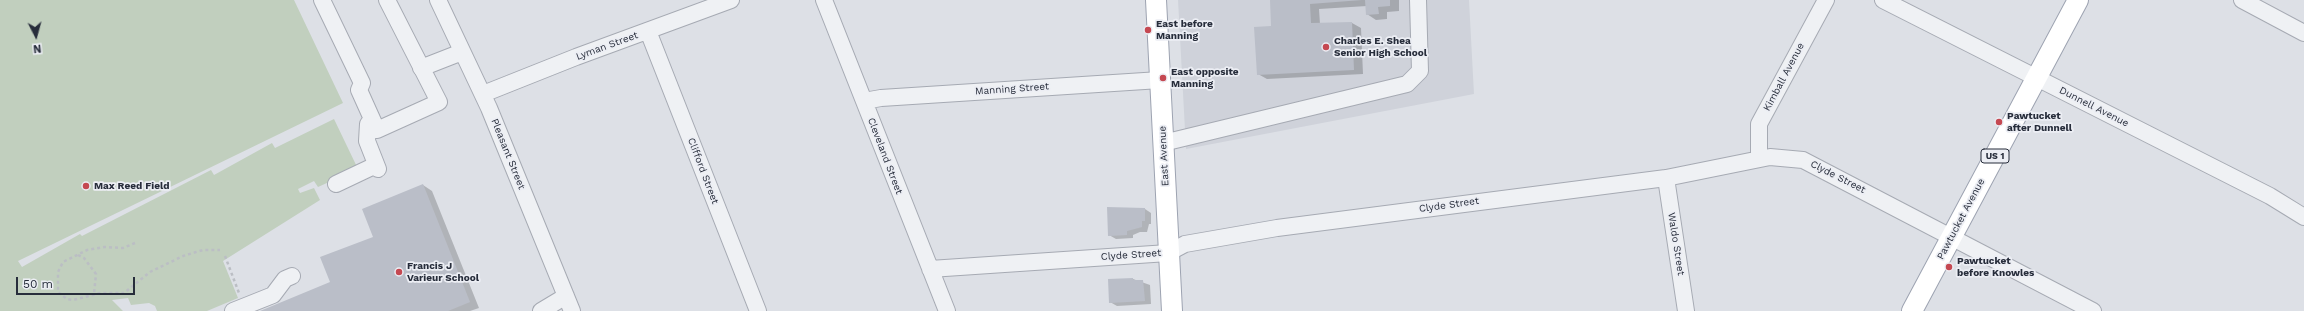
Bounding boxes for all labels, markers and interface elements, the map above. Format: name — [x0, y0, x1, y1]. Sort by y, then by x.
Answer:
north arrow — [16, 16, 56, 56]
place label: East before Manning — [1156, 18, 1213, 42]
marker: East before Manning — [1143, 25, 1153, 35]
street label: Lyman Street — [574, 29, 640, 63]
place label: Charles E. Shea Senior High School — [1334, 35, 1427, 58]
street label: Kimball Avenue — [1761, 41, 1807, 113]
text: N — [33, 42, 42, 55]
marker: Charles E. Shea Senior High School — [1321, 42, 1331, 52]
place label: East opposite Manning — [1171, 66, 1239, 90]
marker: East opposite Manning — [1158, 73, 1168, 83]
street label: Manning Street — [975, 80, 1049, 98]
street label: Dunnell Avenue — [2057, 84, 2131, 130]
place label: Pawtucket after Dunnell — [2007, 110, 2072, 134]
street label: Cleveland Street — [865, 116, 905, 196]
street label: Pleasant Street — [488, 117, 528, 191]
marker: Pawtucket after Dunnell — [1994, 117, 2004, 127]
street label: East Avenue — [1156, 126, 1172, 186]
street label: Clifford Street — [685, 136, 721, 206]
road number: US 1 — [1981, 149, 2009, 163]
street label: Clyde Street — [1808, 158, 1868, 196]
street label: Pawtucket Avenue — [1935, 176, 1987, 262]
place label: Max Reed Field — [94, 180, 170, 192]
marker: Max Reed Field — [81, 181, 91, 191]
street label: Clyde Street — [1418, 195, 1480, 215]
street label: Waldo Street — [1665, 212, 1687, 276]
street label: Clyde Street — [1100, 247, 1162, 263]
place label: Pawtucket before Knowles — [1957, 255, 2034, 278]
place label: Francis J Varieur School — [407, 260, 479, 284]
marker: Pawtucket before Knowles — [1944, 262, 1954, 272]
marker: Francis J Varieur School — [394, 267, 404, 277]
scale bar — [18, 269, 137, 295]
text: 50 m — [23, 277, 53, 291]

